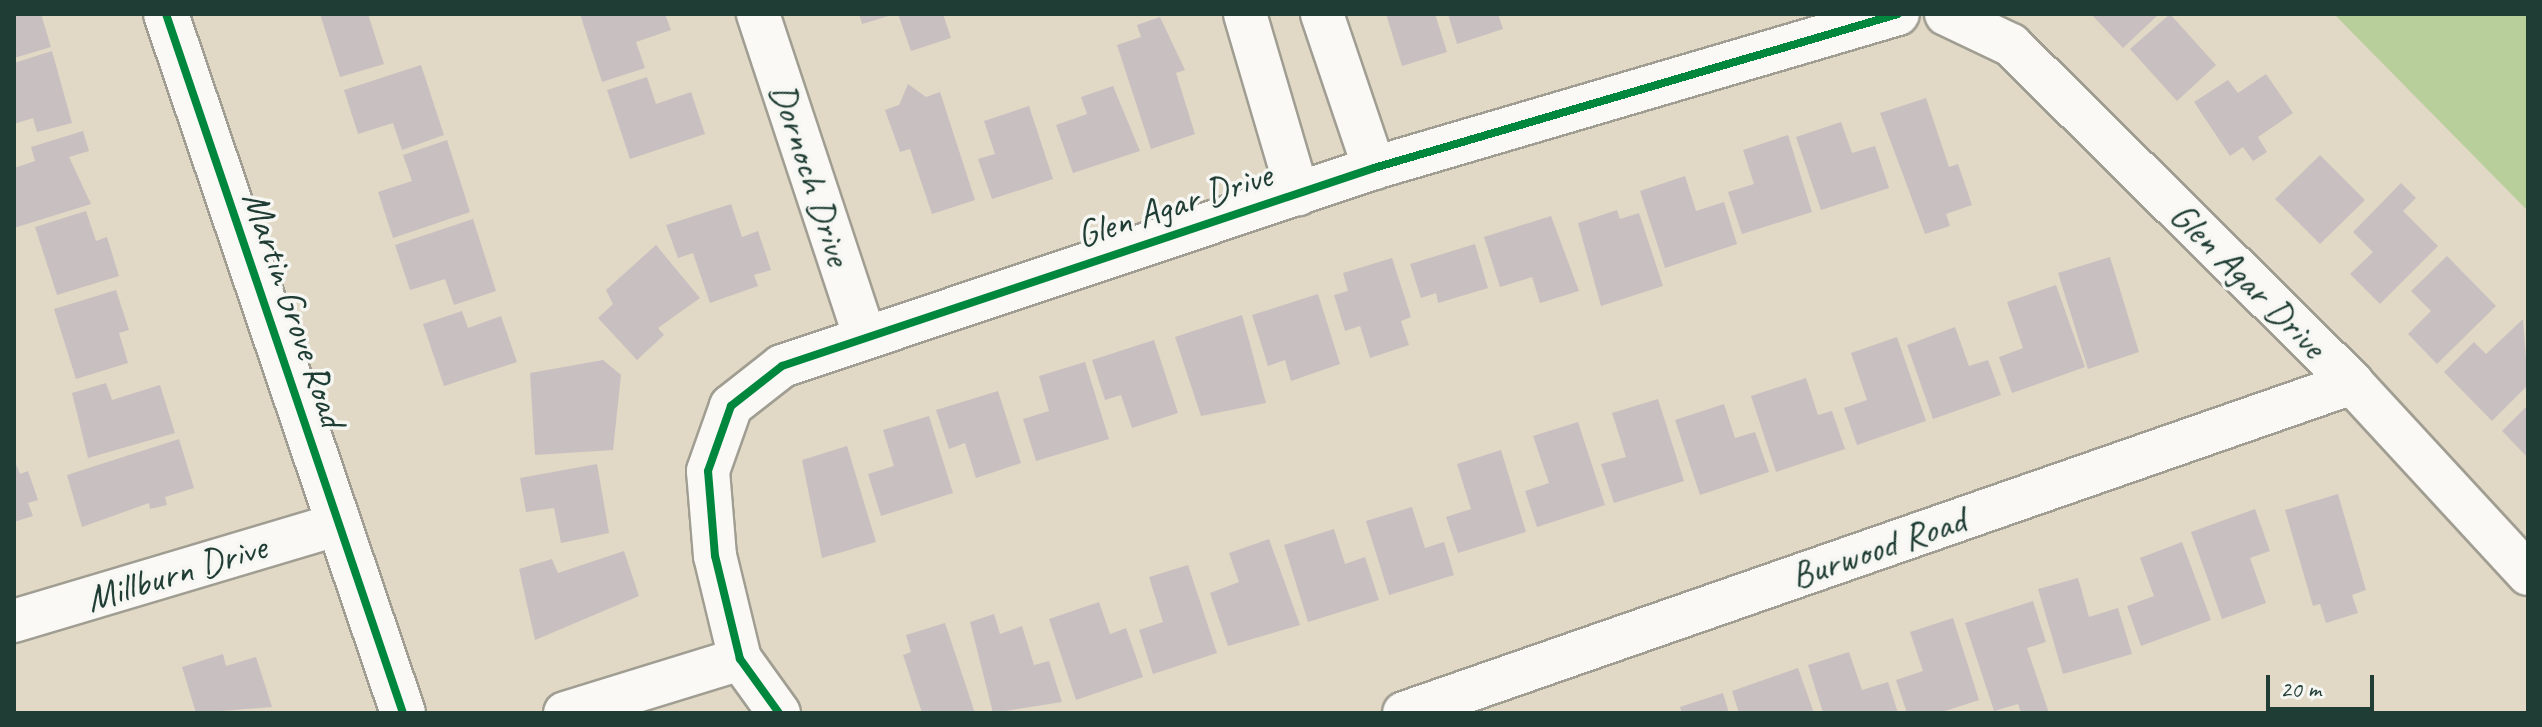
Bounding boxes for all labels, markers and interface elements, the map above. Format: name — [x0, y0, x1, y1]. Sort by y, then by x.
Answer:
street label: Dornoch Drive — [760, 77, 862, 271]
street label: Glen Agar Drive — [1070, 152, 1278, 258]
street label: Martin Grove Road — [232, 185, 356, 433]
street label: Glen Agar Drive — [2160, 192, 2336, 368]
street label: Burwood Road — [1785, 497, 1971, 599]
street label: Millburn Drive — [80, 524, 272, 622]
scale bar — [2270, 659, 2378, 709]
text: 20 m — [2280, 674, 2321, 704]

